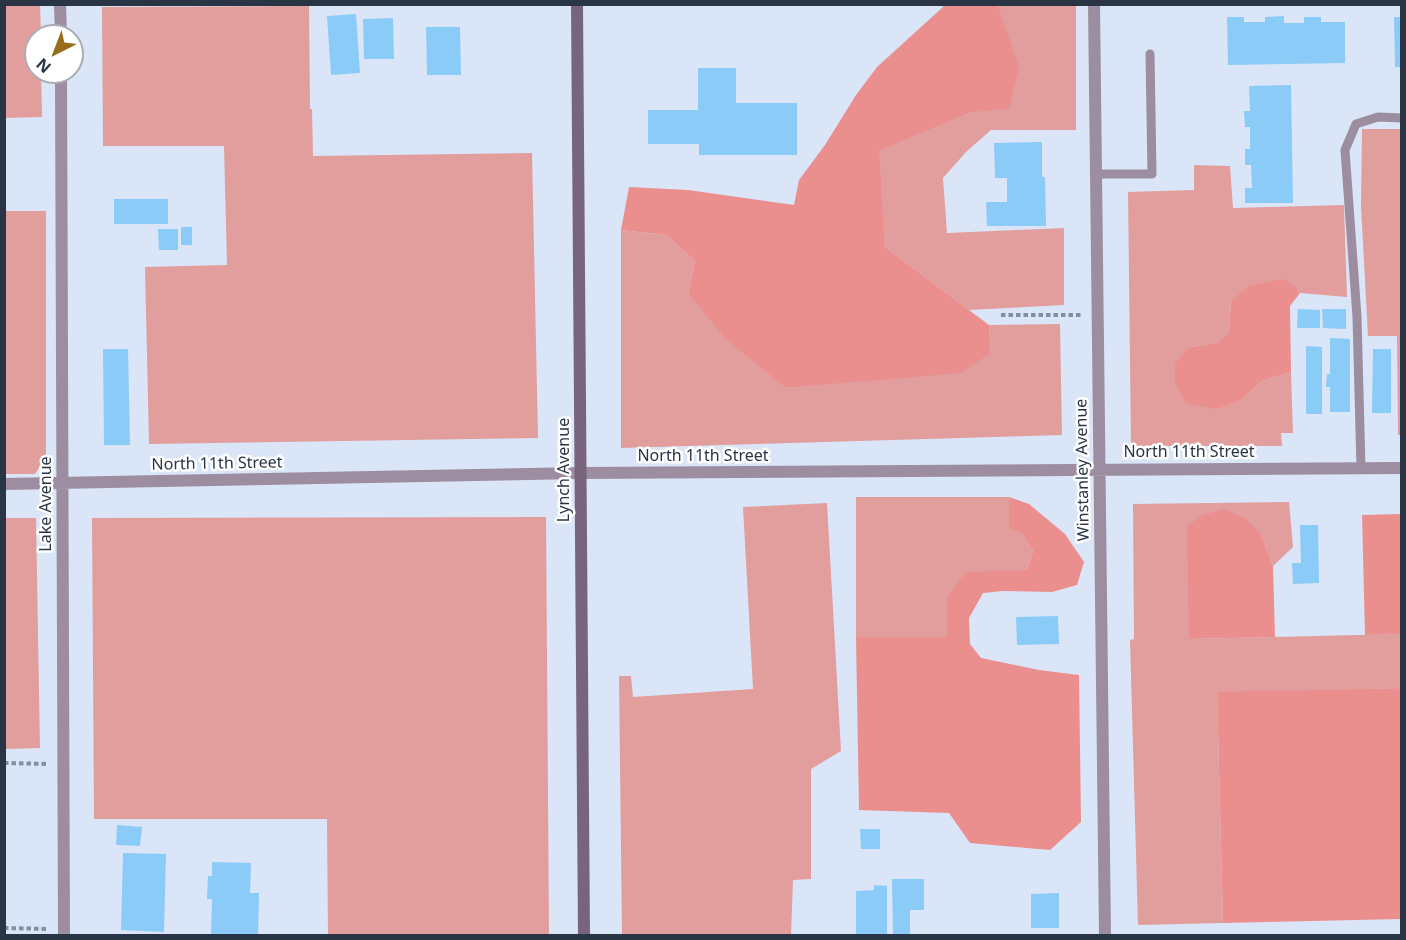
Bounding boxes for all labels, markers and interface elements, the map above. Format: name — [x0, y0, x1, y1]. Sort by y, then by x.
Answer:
north arrow — [24, 24, 84, 84]
text: N — [31, 53, 55, 78]
street label: Winstanley Avenue — [1072, 399, 1094, 541]
street label: Lynch Avenue — [554, 418, 574, 522]
street label: North 11th Street — [1123, 442, 1255, 462]
street label: North 11th Street — [637, 446, 769, 466]
street label: North 11th Street — [151, 453, 283, 475]
street label: Lake Avenue — [36, 456, 56, 552]

